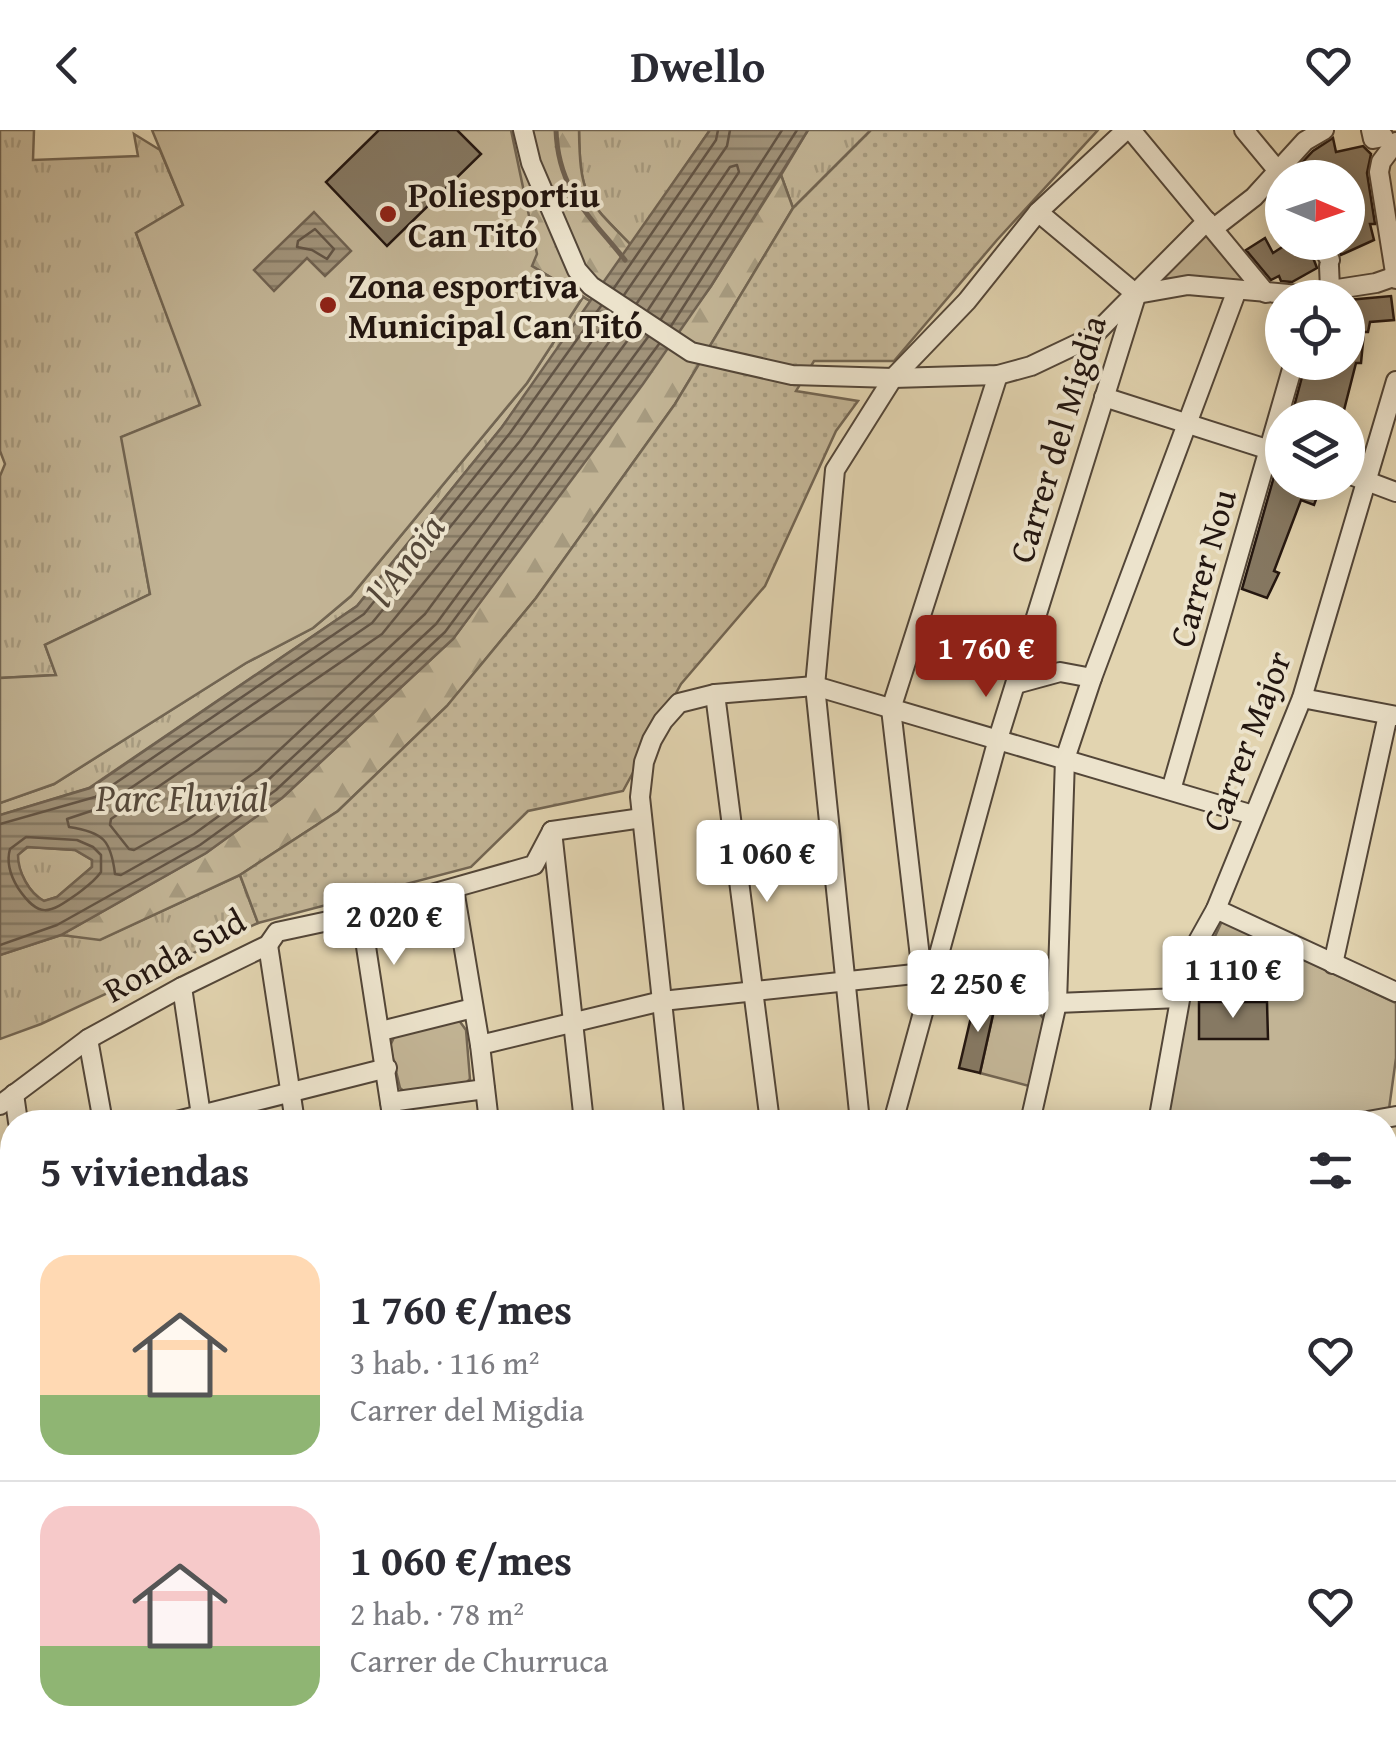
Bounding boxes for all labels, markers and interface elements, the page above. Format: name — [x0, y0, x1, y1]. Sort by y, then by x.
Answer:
text: Dwello — [631, 33, 765, 98]
icon: back — [40, 38, 95, 93]
icon: heart — [1301, 38, 1356, 93]
north arrow — [1265, 160, 1365, 260]
map controls — [1265, 160, 1365, 500]
place label: Poliesportiu Can Titó — [408, 169, 600, 260]
marker: Poliesportiu Can Titó — [377, 203, 399, 225]
place label: Zona esportiva Municipal Can Titó — [348, 260, 643, 351]
button: locate — [1265, 280, 1365, 380]
marker: Zona esportiva Municipal Can Titó — [317, 294, 339, 316]
street label: Carrer del Migdia — [995, 309, 1119, 569]
button: layers — [1265, 400, 1365, 500]
street label: Carrer Nou — [1155, 483, 1249, 653]
water label: l'Anoia — [352, 502, 458, 618]
pin: 1 760 € — [894, 615, 1078, 700]
text: 1 760 € — [938, 624, 1034, 671]
street label: Carrer Major — [1188, 643, 1304, 839]
water label: Parc Fluvial — [95, 769, 268, 825]
pin: 1 060 € — [675, 820, 859, 905]
text: 1 060 € — [719, 829, 815, 876]
pin: 2 020 € — [302, 883, 486, 968]
text: 2 020 € — [346, 892, 442, 939]
street label: Ronda Sud — [94, 895, 255, 1015]
pin: 1 110 € — [1141, 936, 1325, 1021]
text: 1 110 € — [1185, 945, 1281, 992]
pin: 2 250 € — [886, 950, 1070, 1035]
text: 2 250 € — [930, 959, 1026, 1006]
text: 5 viviendas — [40, 1140, 249, 1201]
icon: filters — [1303, 1143, 1358, 1198]
text: 1 760 €/mes — [350, 1278, 572, 1339]
icon: home — [120, 1295, 240, 1415]
icon: heart — [1303, 1328, 1358, 1383]
text: 3 hab. · 116 m² — [350, 1339, 539, 1386]
text: Carrer del Migdia — [350, 1386, 584, 1433]
text: 1 060 €/mes — [350, 1529, 572, 1590]
icon: home — [120, 1546, 240, 1666]
icon: heart — [1303, 1579, 1358, 1634]
text: 2 hab. · 78 m² — [350, 1590, 524, 1637]
text: Carrer de Churruca — [350, 1637, 608, 1684]

